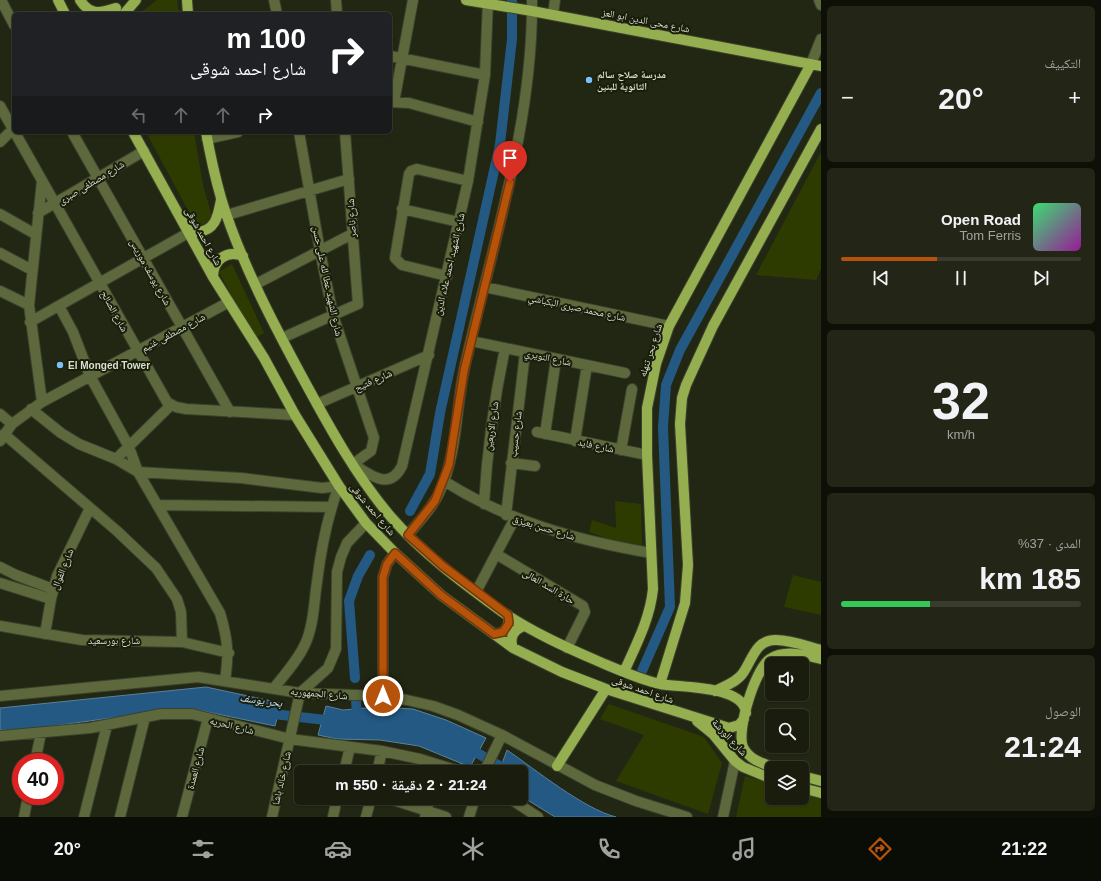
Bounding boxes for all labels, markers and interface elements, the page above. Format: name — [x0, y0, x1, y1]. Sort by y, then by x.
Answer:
street label: شارع محى الدين ابو العز — [600, 6, 691, 35]
text: 100 m — [227, 23, 306, 54]
icon: right — [320, 28, 372, 80]
text: التكييف — [1045, 56, 1081, 71]
text: شارع احمد شوقى — [190, 59, 306, 79]
place label: مدرسة صلاح سالم الثانوية للبنين — [597, 69, 666, 93]
marker: مدرسة صلاح سالم الثانوية للبنين — [584, 75, 594, 85]
text: 20° — [938, 82, 984, 115]
text: − — [841, 85, 854, 110]
text: + — [1068, 85, 1081, 110]
icon: left — [128, 104, 150, 126]
icon: ahead — [170, 104, 192, 126]
icon: ahead — [212, 104, 234, 126]
icon: right — [254, 104, 276, 126]
pin — [493, 141, 527, 182]
icon: arrive — [499, 147, 521, 169]
street label: شارع مصطفى صبرى — [56, 158, 127, 207]
street label: شارع ناصر — [345, 198, 359, 239]
street label: شارع احمد شوقى — [182, 205, 224, 268]
street label: شارع الشهيد احمد علاء الدين — [432, 211, 468, 317]
text: Open Road — [941, 211, 1021, 228]
street label: شارع الشهيد عطا لله على حسن — [309, 225, 345, 338]
text: Tom Ferris — [960, 228, 1021, 243]
street label: شارع يوسف موريس — [127, 237, 174, 308]
icon: previous — [870, 267, 892, 289]
icon: pause — [950, 267, 972, 289]
icon: next — [1030, 267, 1052, 289]
street label: شارع الصالح — [98, 289, 131, 335]
street label: شارع محمد صبرى البكباشي — [527, 292, 627, 326]
street label: شارع مصطفى غنيم — [139, 311, 208, 356]
street label: شارع بحر تنهله — [637, 322, 665, 378]
street label: شارع النويري — [523, 347, 573, 370]
marker: El Monged Tower — [55, 360, 65, 370]
place label: El Monged Tower — [68, 360, 150, 371]
street label: شارع فتيح — [353, 367, 394, 395]
text: 32 — [932, 372, 990, 430]
street label: شارع الاربعين — [483, 400, 501, 452]
street label: شارع حسيب — [507, 410, 525, 458]
text: km/h — [947, 427, 975, 442]
street label: شارع فايد — [577, 436, 615, 456]
street label: شارع احمد شوقى — [347, 481, 398, 539]
street label: شارع حسن بعيزق — [511, 513, 577, 543]
text: المدى · 37% — [1018, 536, 1081, 551]
street label: شارع الفوال — [49, 547, 77, 592]
text: 185 km — [979, 562, 1081, 595]
street label: حارة السد العالى — [520, 567, 577, 607]
street label: شارع بورسعيد — [88, 635, 140, 647]
map controls — [765, 657, 809, 805]
button: sound — [765, 657, 809, 701]
street label: شارع احمد شوقى — [610, 674, 676, 706]
position arrow — [362, 675, 404, 717]
street label: شارع الجمهوريه — [290, 686, 348, 703]
water label: بحر يوسف — [239, 691, 284, 710]
text: الوصول — [1045, 704, 1081, 719]
button: search — [765, 709, 809, 753]
street label: شارع الحريه — [208, 715, 255, 737]
street label: شارع الورشة — [709, 717, 750, 759]
text: 21:24 — [1004, 730, 1081, 763]
street label: شارع العمدة — [185, 745, 207, 791]
street label: شارع خالد باشا — [270, 750, 294, 806]
speed limit sign: 40 — [12, 753, 64, 805]
button: layers — [765, 761, 809, 805]
text: 21:24 · 2 دقيقة · 550 m — [335, 776, 487, 793]
icon: filters — [189, 835, 217, 863]
icon: car — [324, 835, 352, 863]
icon: climate — [459, 835, 487, 863]
icon: phone — [595, 835, 623, 863]
icon: music — [730, 835, 758, 863]
icon: directions — [866, 835, 894, 863]
text: 20° — [54, 839, 81, 859]
text: 21:22 — [1001, 839, 1047, 859]

